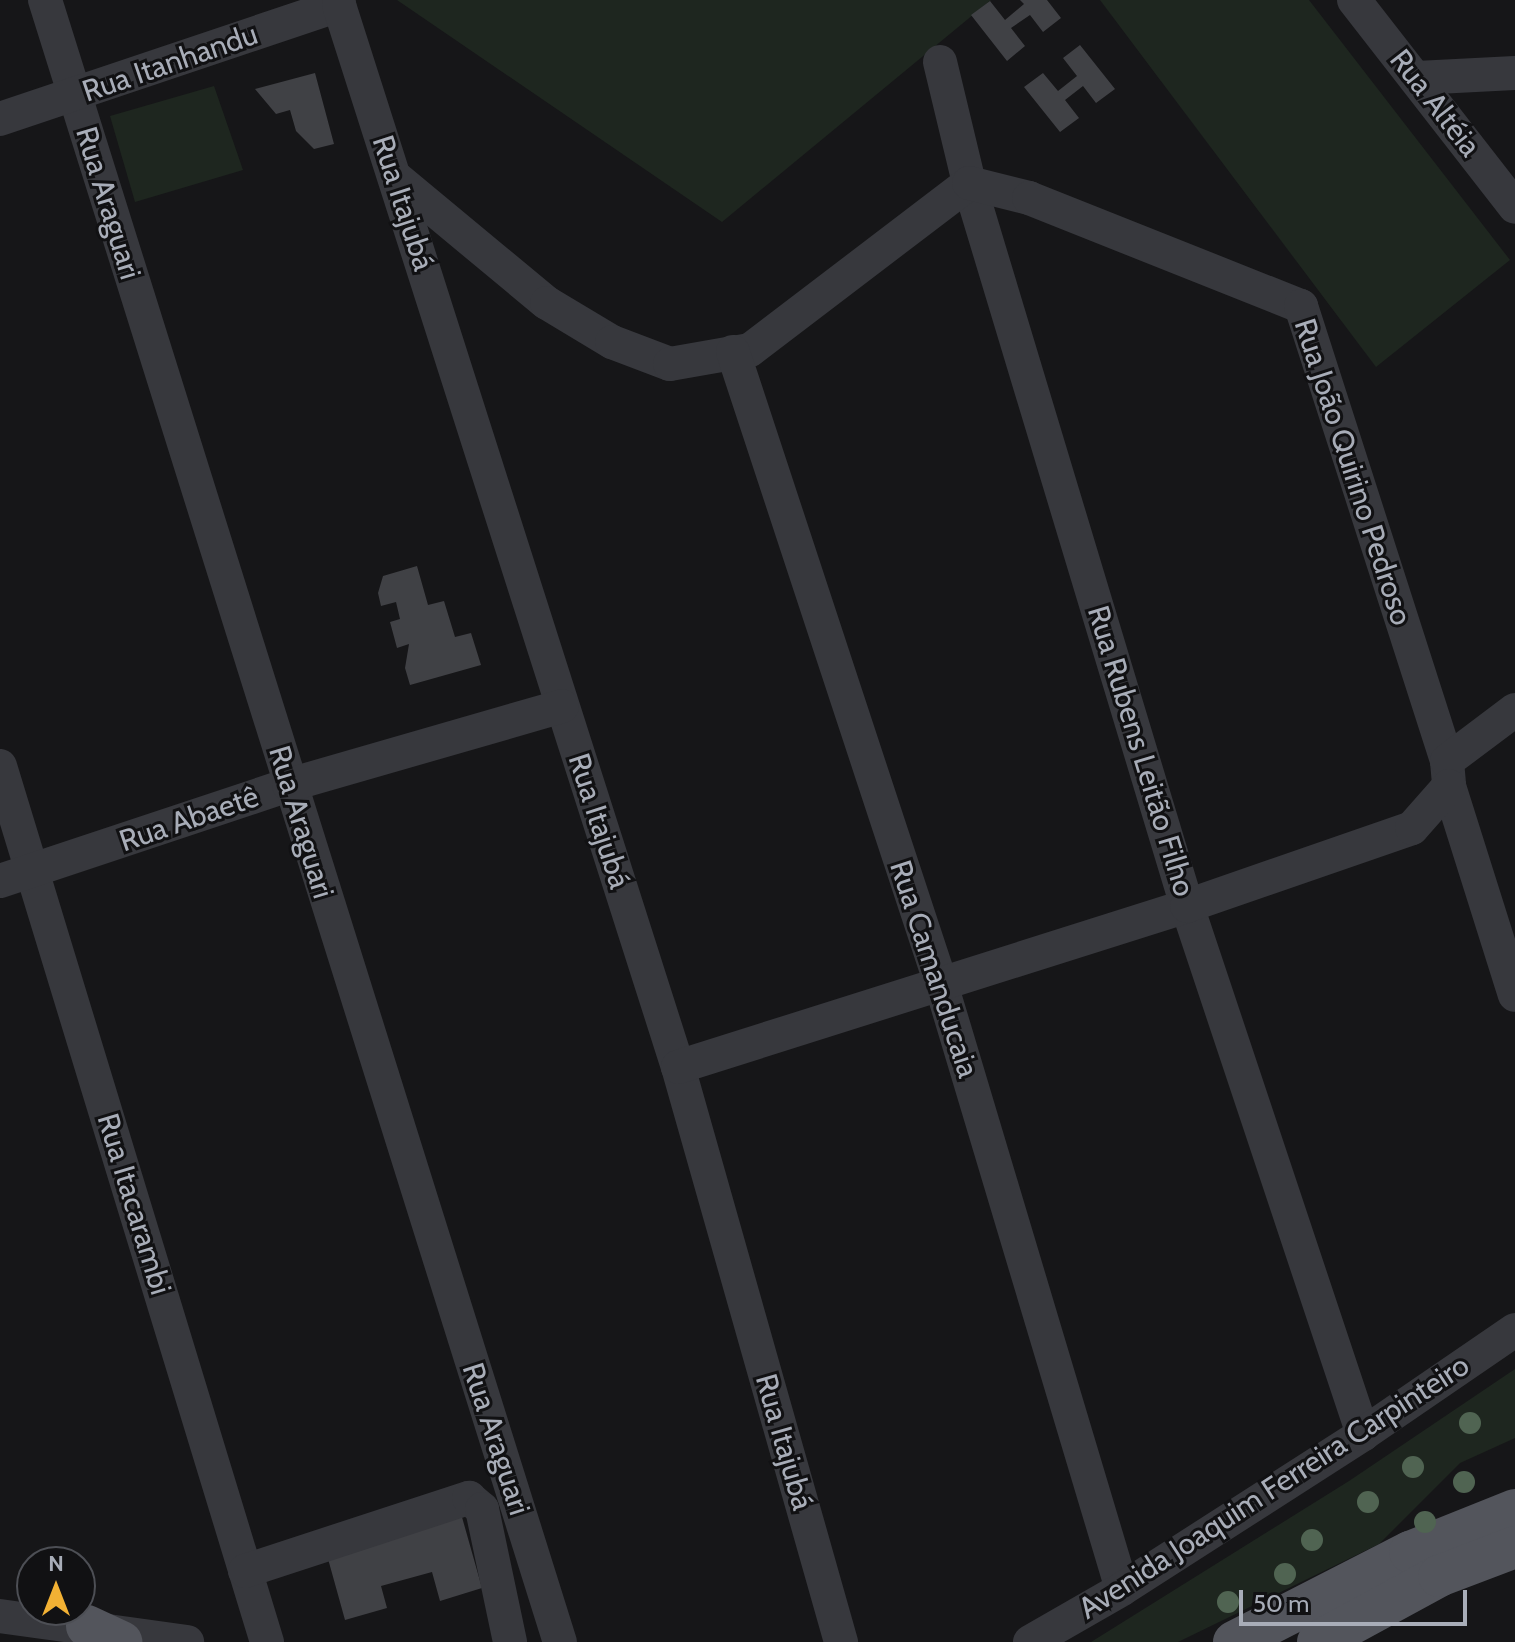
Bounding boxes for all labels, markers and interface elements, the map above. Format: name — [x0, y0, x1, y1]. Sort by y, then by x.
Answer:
street label: Rua Itanhandu — [78, 16, 262, 110]
street label: Rua Altéia — [1382, 42, 1488, 164]
street label: Rua Araguari — [68, 122, 148, 284]
street label: Rua Itajubá — [364, 131, 442, 275]
street label: Rua João Quirino Pedroso — [1286, 314, 1420, 630]
street label: Rua Rubens Leitão Filho — [1080, 601, 1202, 901]
street label: Rua Araguari — [261, 741, 341, 903]
street label: Rua Itajubá — [560, 749, 638, 893]
street label: Rua Abaetê — [115, 778, 263, 860]
street label: Rua Camanducaia — [882, 856, 986, 1082]
street label: Rua Itacarambi — [89, 1109, 179, 1299]
street label: Avenida Joaquim Ferreira Carpinteiro — [1072, 1347, 1476, 1627]
street label: Rua Araguari — [455, 1358, 537, 1520]
street label: Rua Itajubá — [747, 1370, 821, 1514]
north arrow — [16, 1546, 96, 1626]
text: N — [48, 1550, 64, 1577]
scale bar — [1243, 1574, 1471, 1624]
text: 50 m — [1253, 1589, 1309, 1618]

